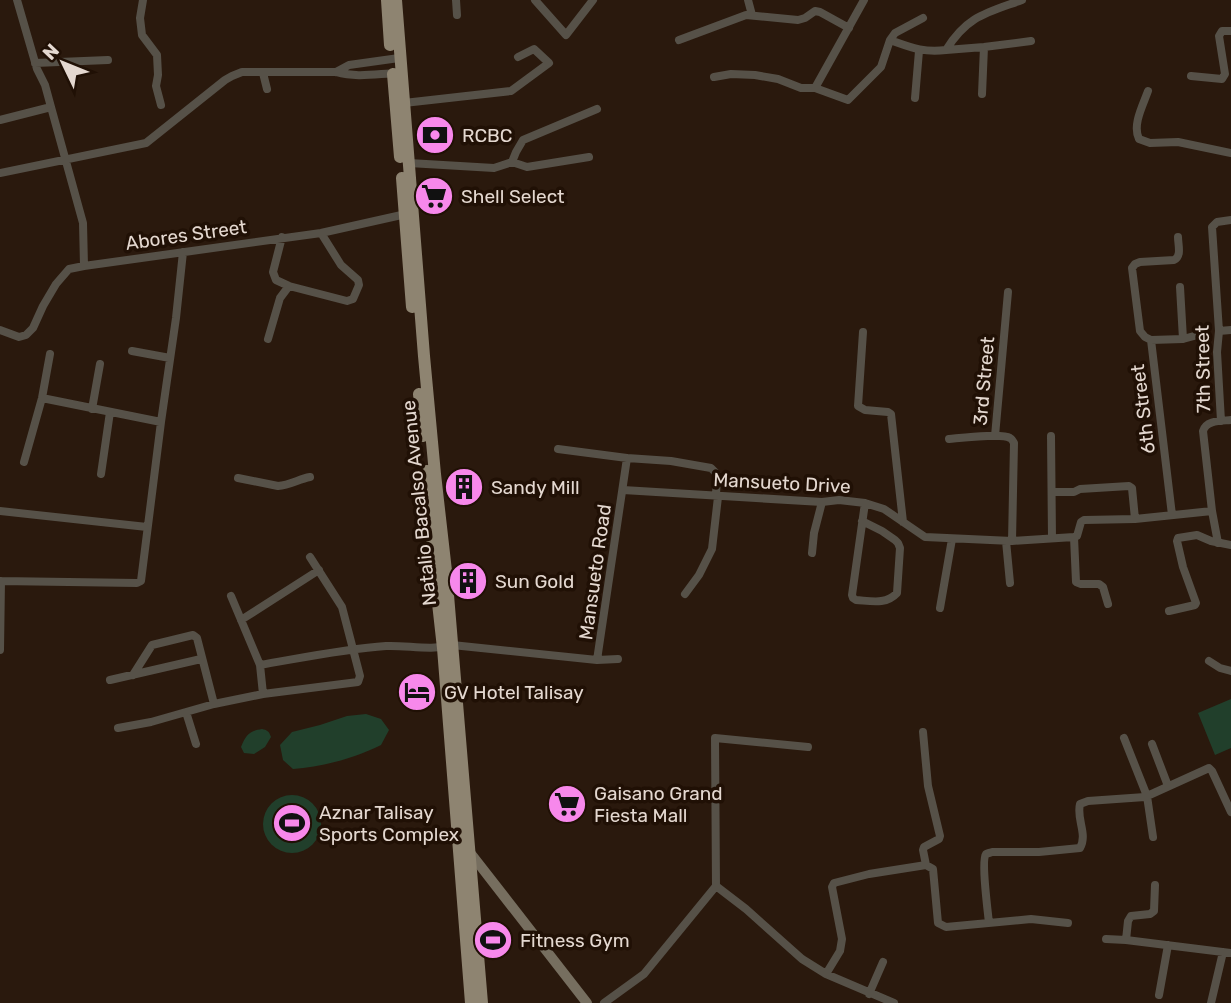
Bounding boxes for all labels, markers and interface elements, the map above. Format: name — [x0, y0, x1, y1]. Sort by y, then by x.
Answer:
north arrow — [28, 28, 98, 98]
text: N — [38, 39, 64, 65]
bank icon: RCBC — [414, 114, 456, 156]
place label: RCBC — [462, 124, 512, 147]
supermarket icon: Shell Select — [413, 175, 455, 217]
place label: Shell Select — [461, 185, 565, 208]
street label: Abores Street — [124, 215, 249, 255]
street label: 7th Street — [1191, 324, 1215, 413]
street label: 3rd Street — [969, 335, 999, 426]
street label: 6th Street — [1126, 362, 1160, 455]
street label: Natalio Bacalso Avenue — [397, 399, 441, 607]
building icon: Sandy Mill — [443, 466, 485, 508]
street label: Mansueto Drive — [713, 468, 851, 498]
place label: Sandy Mill — [491, 476, 580, 499]
street label: Mansueto Road — [574, 503, 616, 641]
building icon: Sun Gold — [447, 560, 489, 602]
place label: Sun Gold — [495, 570, 574, 593]
hotel icon: GV Hotel Talisay — [396, 671, 438, 713]
place label: GV Hotel Talisay — [444, 681, 584, 704]
place label: Gaisano Grand Fiesta Mall — [594, 782, 723, 827]
supermarket icon: Gaisano Grand Fiesta Mall — [546, 783, 588, 825]
place label: Aznar Talisay Sports Complex — [319, 801, 459, 846]
sports icon: Aznar Talisay Sports Complex — [271, 802, 313, 844]
sports icon: Fitness Gym — [472, 919, 514, 961]
place label: Fitness Gym — [520, 929, 630, 952]

